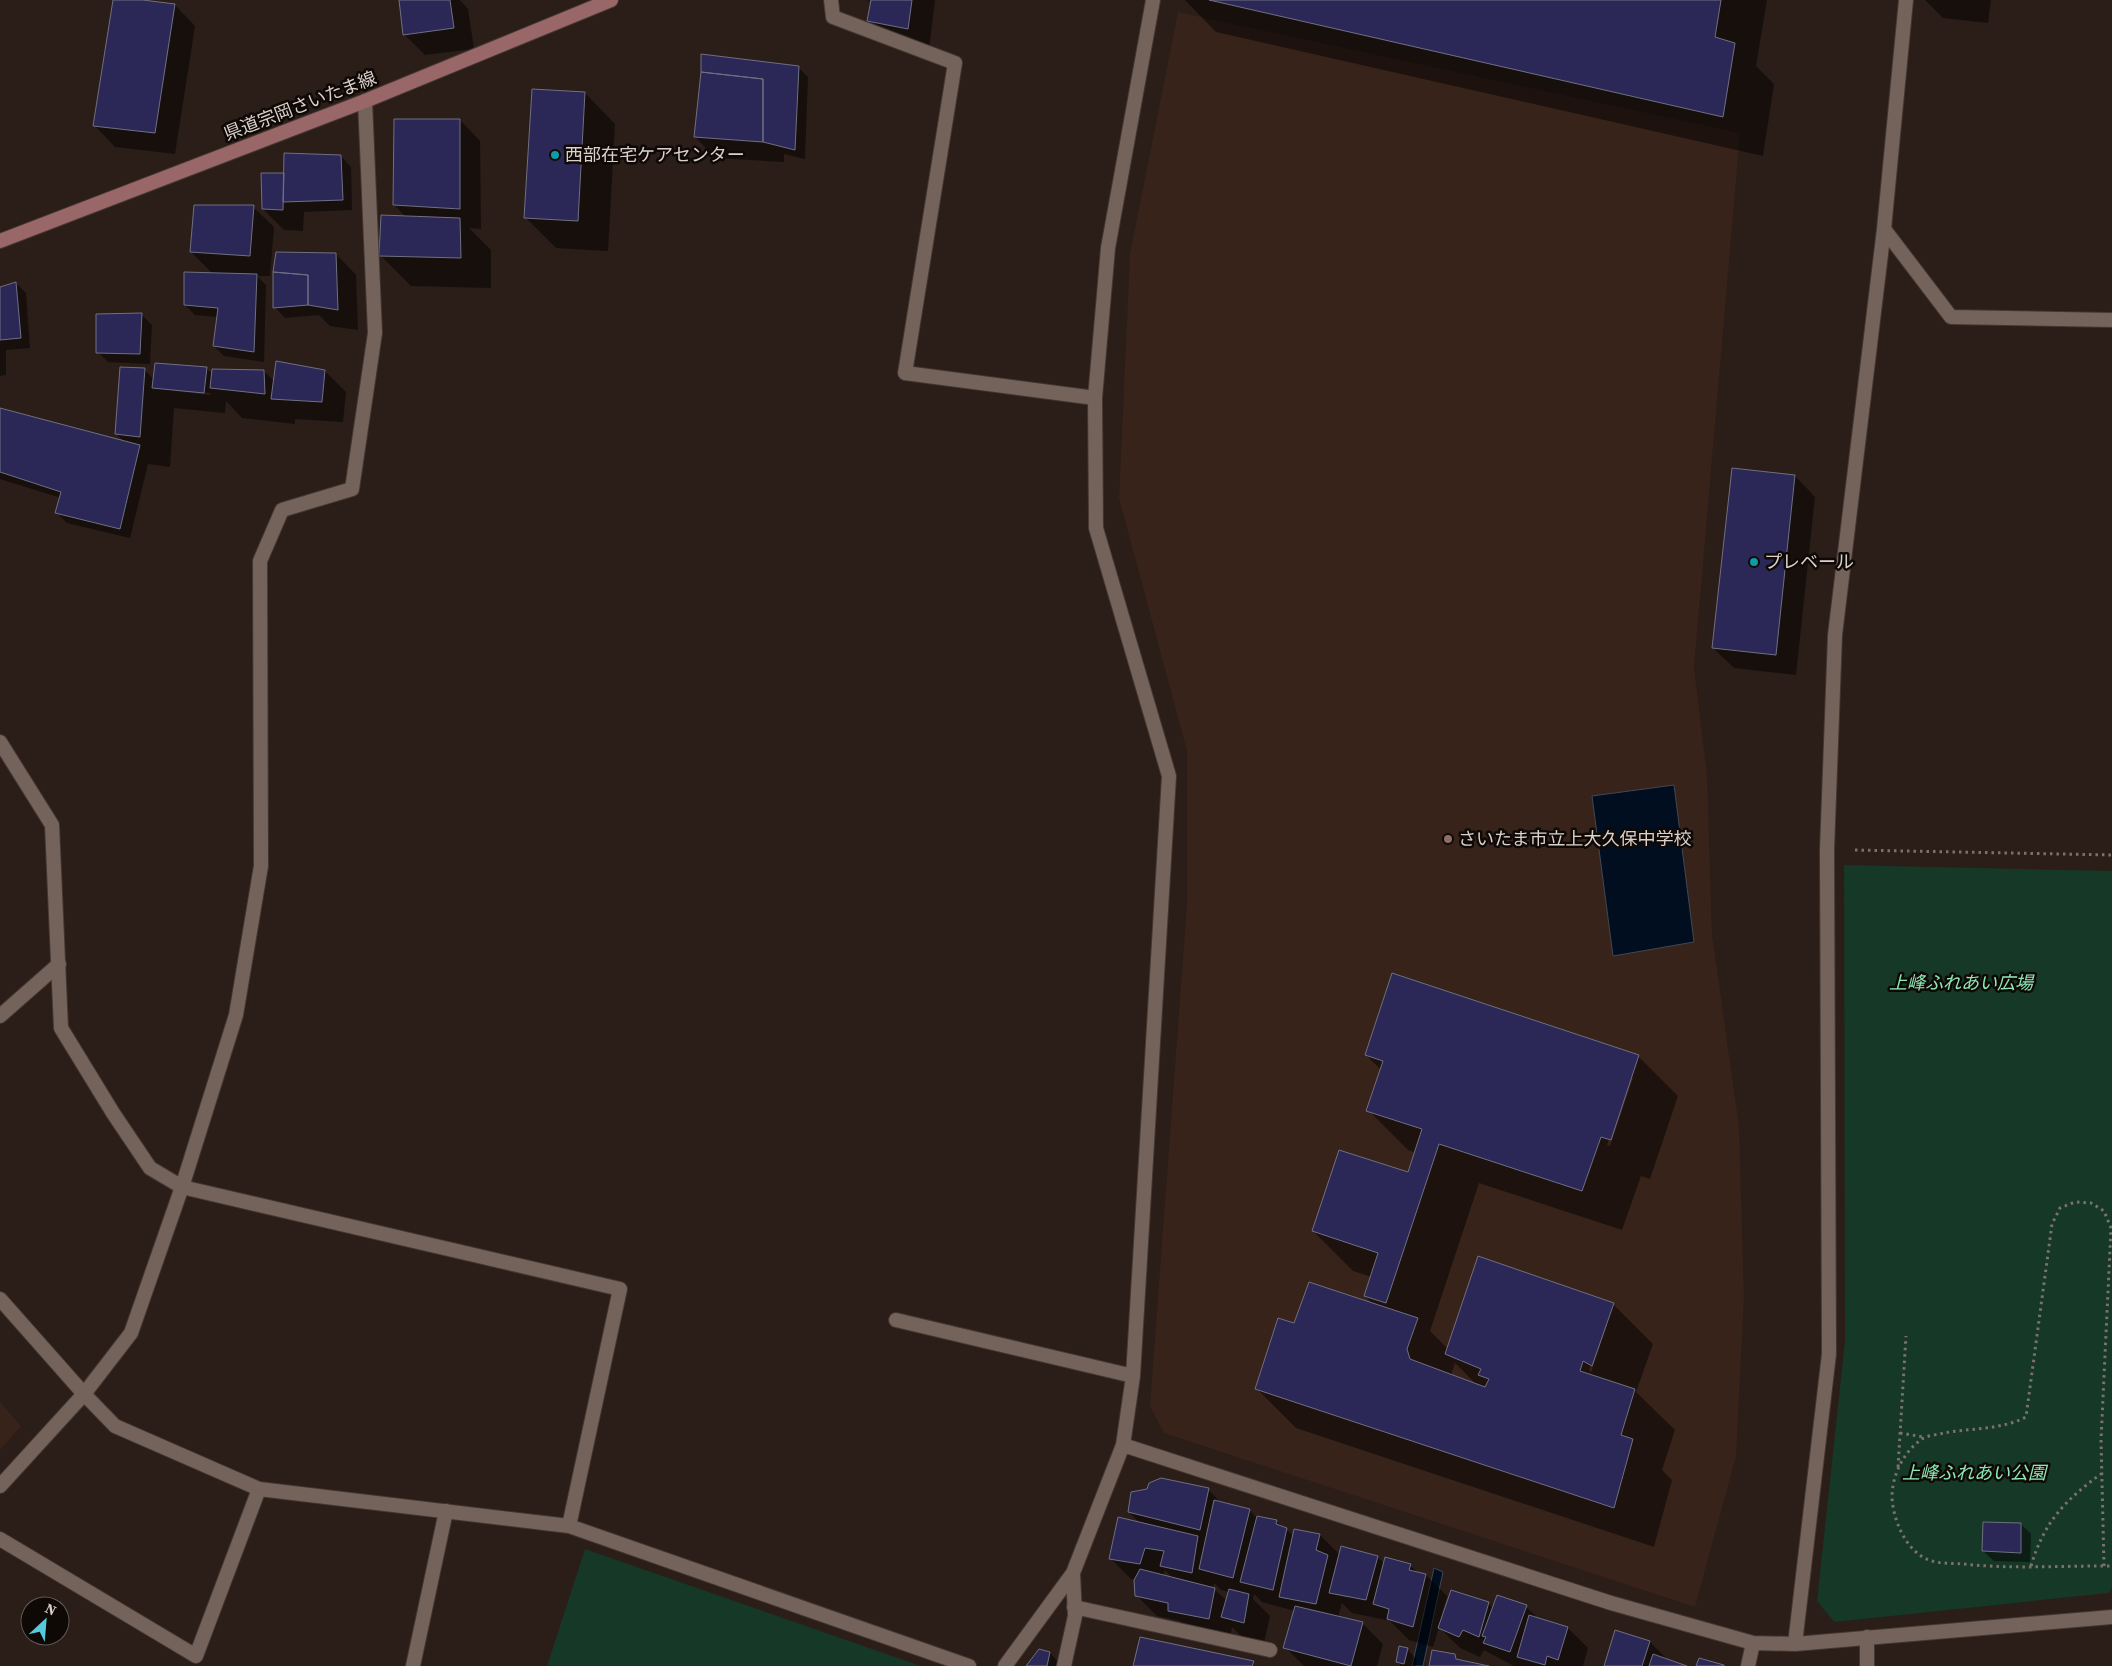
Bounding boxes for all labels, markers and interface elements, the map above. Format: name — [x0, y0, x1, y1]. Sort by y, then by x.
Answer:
street label: 県道宗岡さいたま線 — [220, 65, 380, 146]
place label: 西部在宅ケアセンター — [565, 142, 745, 167]
marker: 西部在宅ケアセンター — [549, 149, 561, 161]
place label: プレベール — [1764, 549, 1854, 574]
marker: プレベール — [1748, 556, 1760, 568]
place label: さいたま市立上大久保中学校 — [1458, 826, 1691, 851]
marker: さいたま市立上大久保中学校 — [1442, 833, 1454, 845]
park label: 上峰ふれあい広場 — [1889, 970, 2035, 995]
park label: 上峰ふれあい公園 — [1902, 1460, 2049, 1485]
north arrow — [20, 1596, 70, 1646]
text: N — [42, 1598, 60, 1621]

